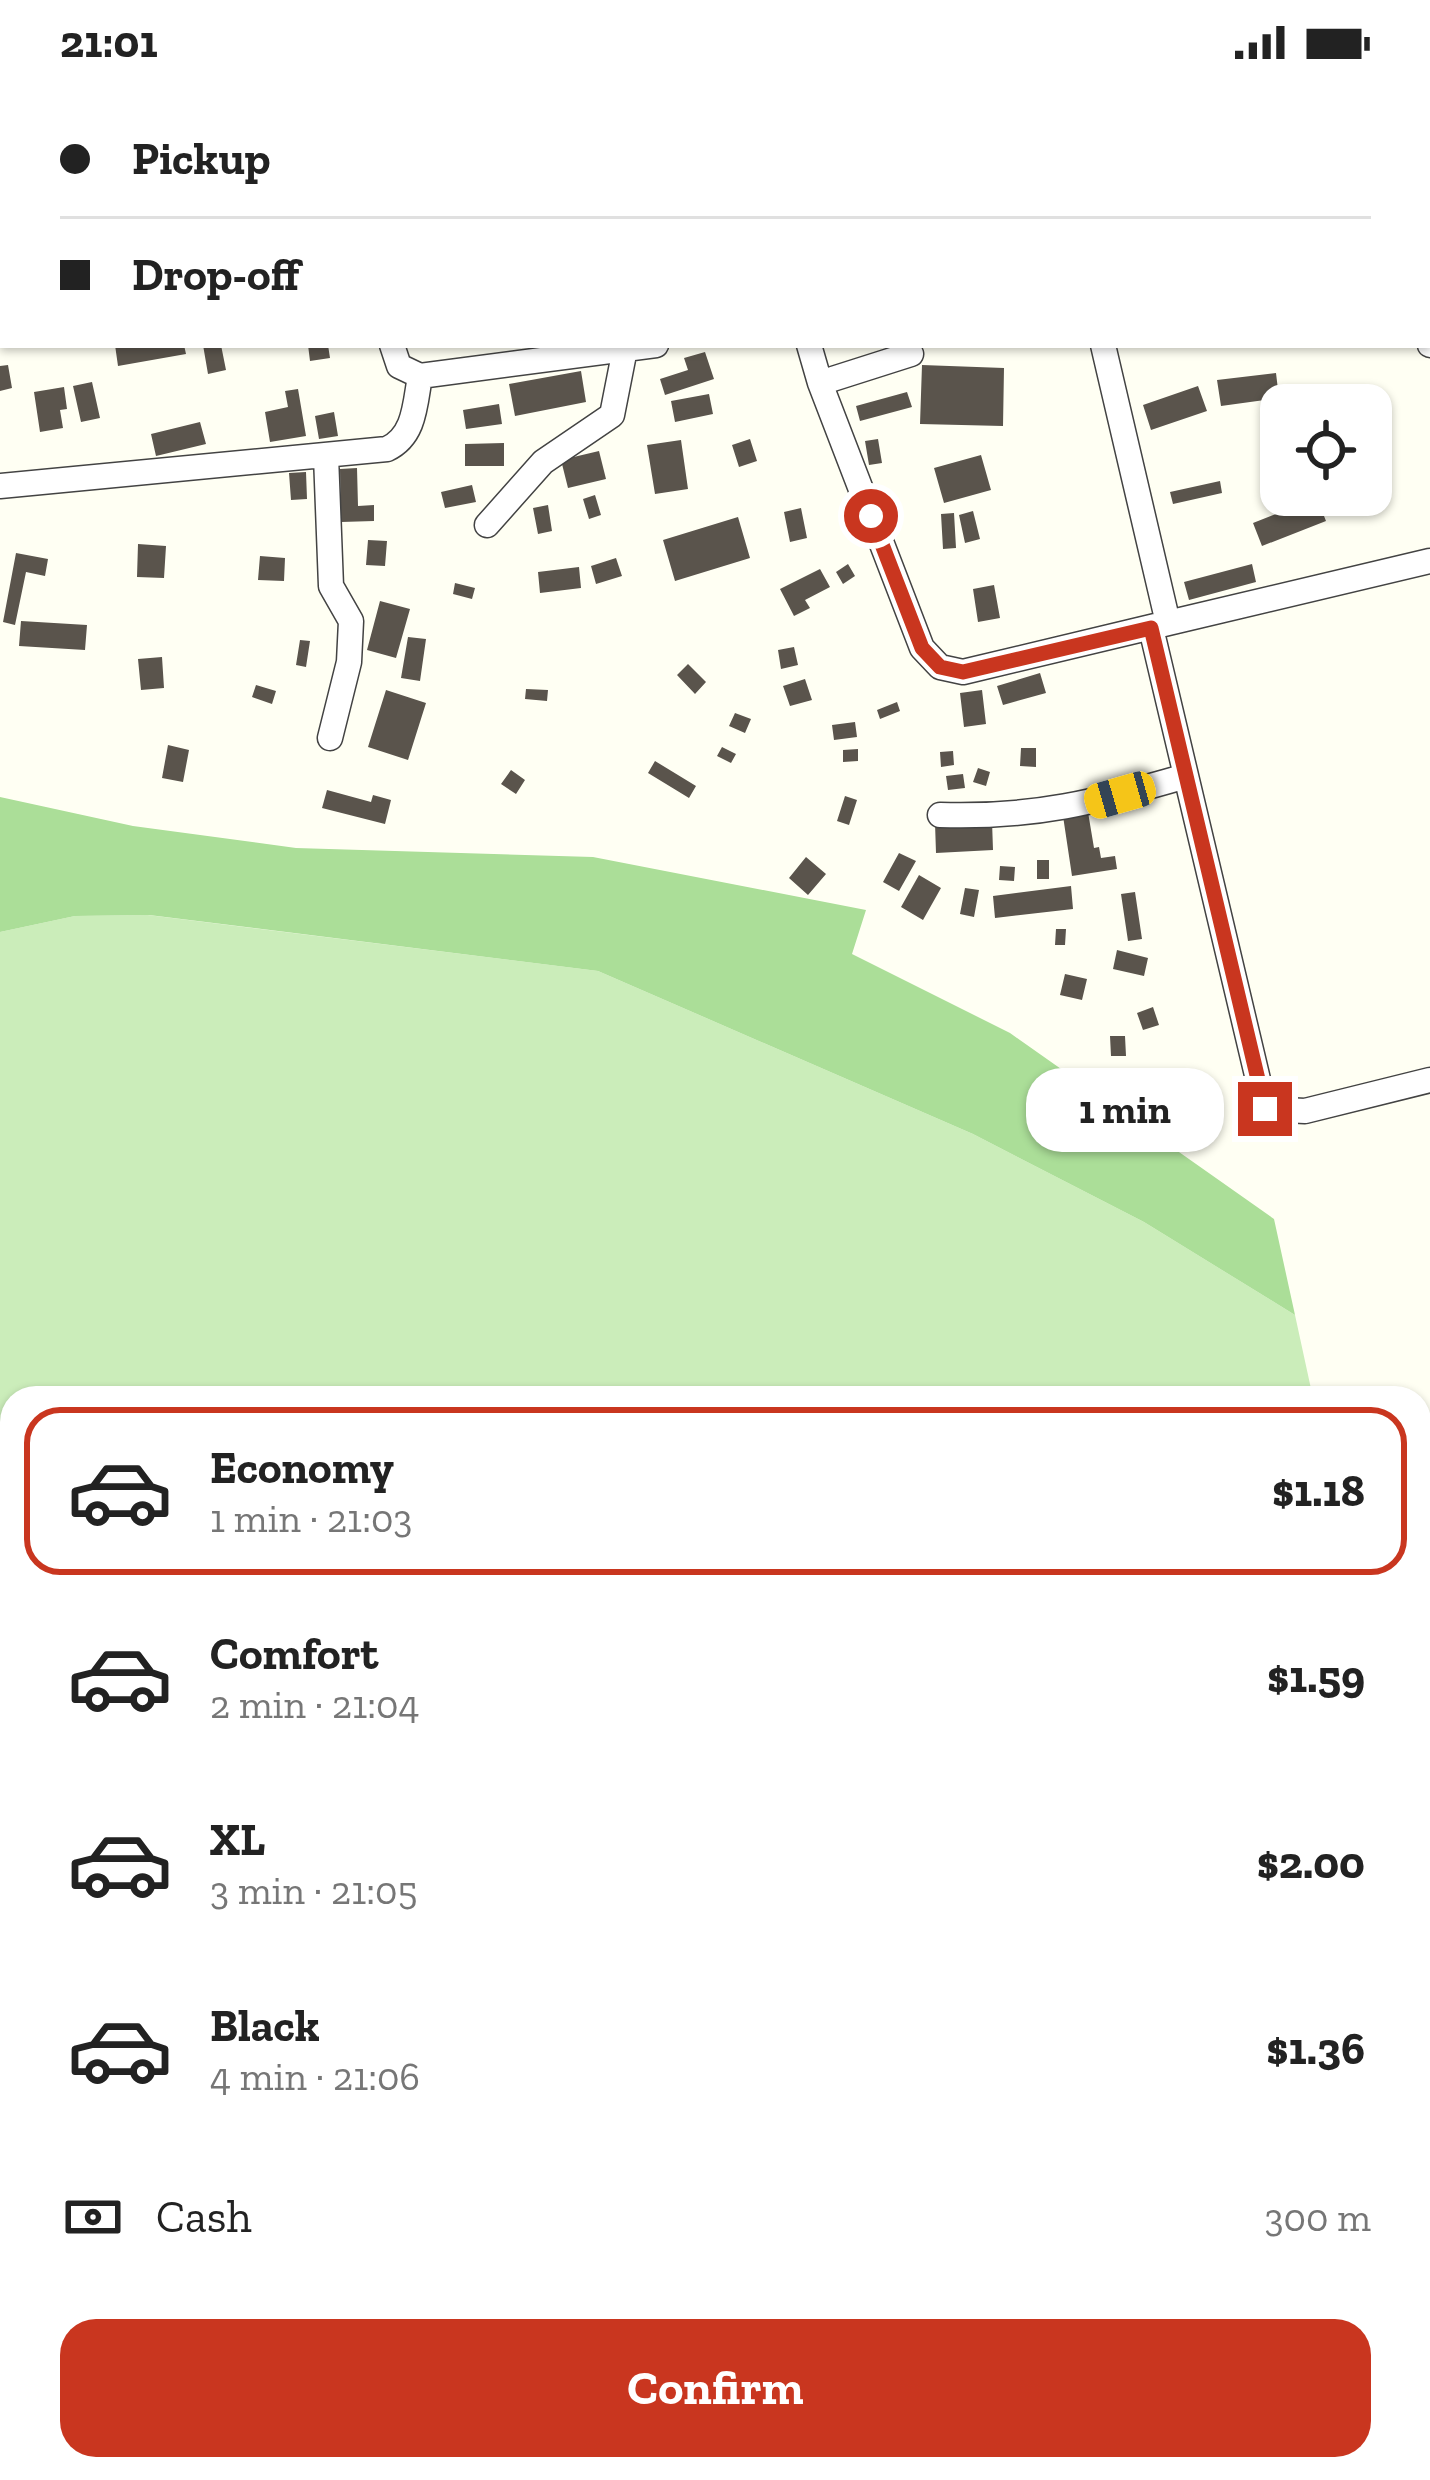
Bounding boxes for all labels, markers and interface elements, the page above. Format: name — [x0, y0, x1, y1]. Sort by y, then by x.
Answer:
text: 21:01 — [60, 15, 158, 69]
text: Pickup — [132, 132, 270, 186]
text: Drop-off — [132, 248, 300, 302]
map controls — [1260, 384, 1392, 516]
button: locate — [1260, 384, 1392, 516]
route start — [844, 489, 898, 543]
car — [1080, 768, 1160, 822]
callout: 1 min — [1025, 1067, 1223, 1151]
route end — [1238, 1082, 1292, 1136]
text: 1 min — [1079, 1086, 1171, 1133]
icon: car — [66, 1437, 174, 1545]
text: Economy — [210, 1441, 394, 1495]
text: $1.18 — [1272, 1464, 1365, 1518]
text: 1 min · 21:03 — [210, 1495, 412, 1542]
icon: car — [66, 1623, 174, 1731]
text: Comfort — [210, 1627, 378, 1681]
text: $1.59 — [1267, 1650, 1365, 1704]
text: 2 min · 21:04 — [210, 1681, 419, 1728]
icon: car — [66, 1809, 174, 1917]
text: XL — [210, 1813, 265, 1867]
text: $2.00 — [1257, 1836, 1365, 1890]
text: 3 min · 21:05 — [210, 1867, 417, 1914]
icon: car — [66, 1995, 174, 2103]
text: Black — [210, 1999, 320, 2053]
text: $1.36 — [1266, 2022, 1365, 2076]
text: 4 min · 21:06 — [210, 2053, 420, 2100]
icon: cash — [60, 2184, 126, 2250]
text: Cash — [156, 2190, 252, 2244]
text: 300 m — [1264, 2194, 1371, 2241]
button: Confirm — [60, 2319, 1371, 2457]

